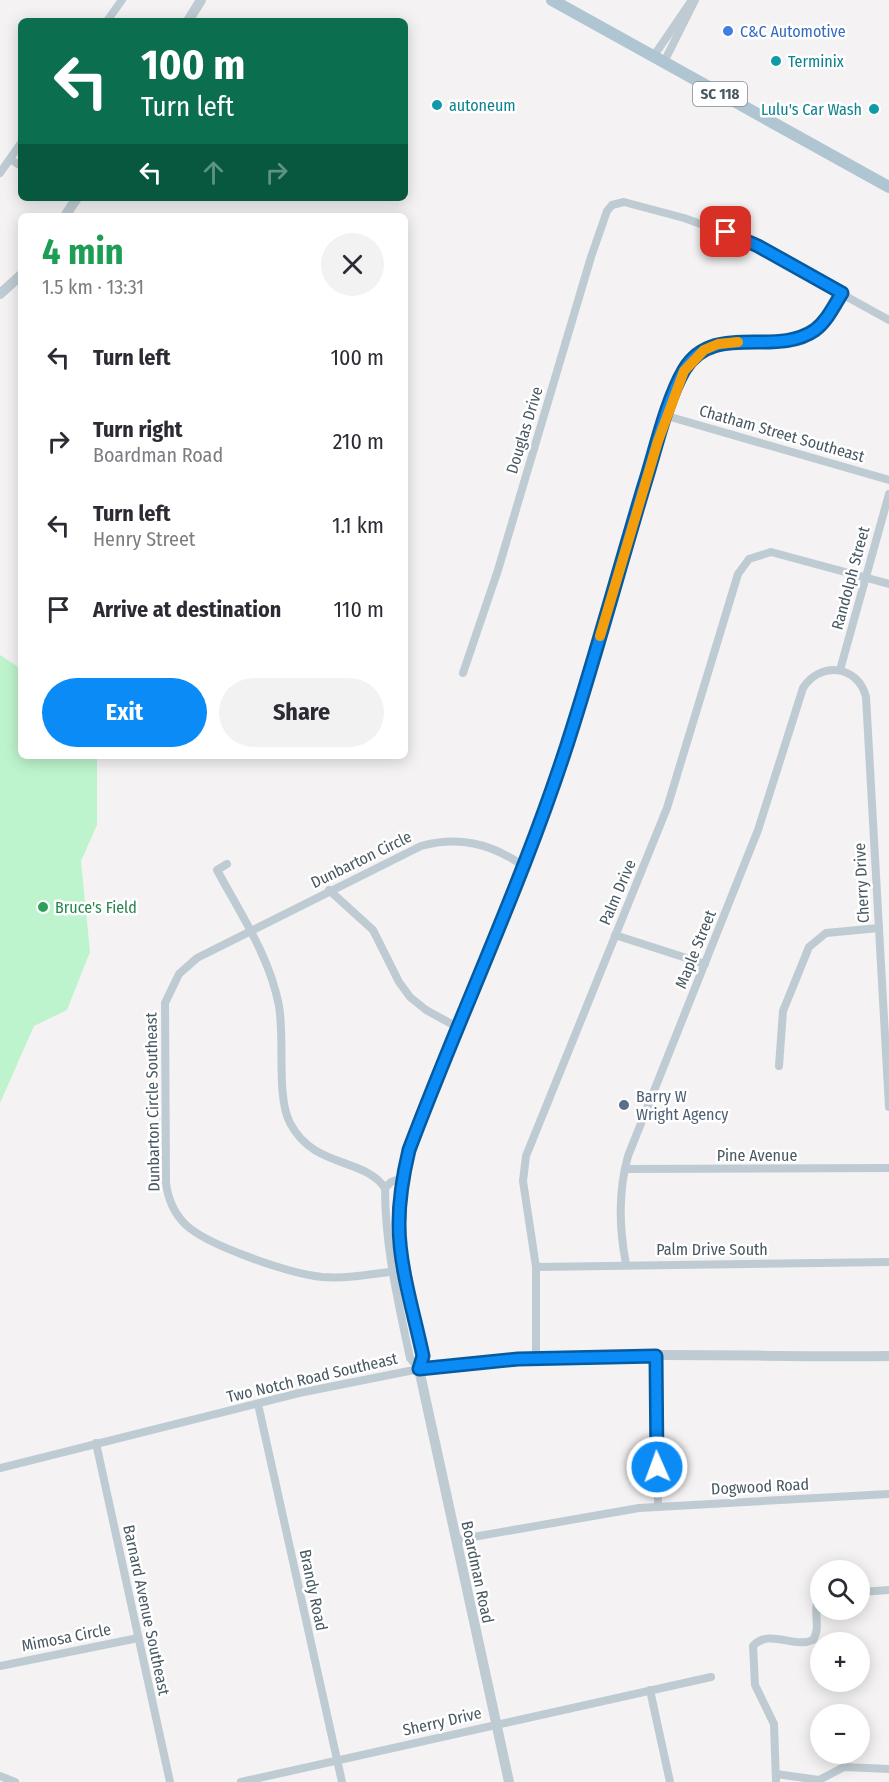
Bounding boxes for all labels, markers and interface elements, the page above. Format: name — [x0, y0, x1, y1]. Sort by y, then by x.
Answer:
place label: C&C Automotive — [740, 22, 846, 41]
marker: C&C Automotive — [721, 24, 735, 38]
text: 100 m — [141, 40, 245, 90]
icon: left — [42, 42, 120, 120]
place label: Terminix — [788, 52, 844, 71]
marker: Terminix — [769, 54, 783, 68]
road number: SC 118 — [693, 82, 747, 106]
text: Turn left — [141, 91, 234, 123]
place label: autoneum — [449, 96, 516, 115]
marker: autoneum — [430, 98, 444, 112]
place label: Lulu's Car Wash — [761, 100, 862, 119]
marker: Lulu's Car Wash — [867, 102, 881, 116]
icon: left — [134, 156, 167, 189]
icon: ahead — [197, 156, 230, 189]
icon: right — [260, 156, 293, 189]
pin — [700, 206, 751, 257]
icon: arrive — [709, 215, 742, 248]
text: 4 min — [42, 230, 124, 274]
button: close — [321, 233, 384, 296]
text: 1.5 km · 13:31 — [42, 275, 144, 299]
icon: left — [42, 341, 75, 374]
text: Turn left — [93, 344, 171, 371]
text: 100 m — [330, 344, 384, 371]
street label: Douglas Drive — [502, 384, 547, 476]
street label: Chatham Street Southeast — [697, 401, 867, 466]
text: Turn right — [93, 416, 182, 443]
icon: right — [42, 425, 75, 458]
text: 210 m — [333, 428, 384, 455]
text: Boardman Road — [93, 443, 223, 467]
text: Turn left — [93, 500, 171, 527]
icon: left — [42, 509, 75, 542]
text: 1.1 km — [332, 512, 384, 539]
street label: Randolph Street — [828, 524, 874, 632]
text: Henry Street — [93, 527, 195, 551]
icon: arrive — [42, 593, 75, 626]
text: Arrive at destination — [93, 596, 281, 623]
text: 110 m — [334, 596, 384, 623]
button: Exit — [42, 678, 207, 747]
button: Share — [219, 678, 384, 747]
street label: Dunbarton Circle — [308, 827, 415, 892]
street label: Cherry Drive — [850, 842, 873, 924]
street label: Palm Drive — [595, 856, 640, 928]
place label: Bruce's Field — [55, 898, 137, 917]
marker: Bruce's Field — [36, 900, 50, 914]
street label: Maple Street — [671, 906, 720, 991]
street label: Dunbarton Circle Southeast — [141, 1011, 164, 1192]
place label: Barry W Wright Agency — [636, 1087, 729, 1124]
marker: Barry W Wright Agency — [617, 1098, 631, 1112]
street label: Pine Avenue — [717, 1146, 797, 1165]
street label: Palm Drive South — [656, 1240, 768, 1259]
street label: Two Notch Road Southeast — [225, 1348, 400, 1406]
position arrow — [625, 1435, 689, 1499]
street label: Dogwood Road — [711, 1474, 809, 1499]
street label: Boardman Road — [457, 1519, 498, 1625]
street label: Barnard Avenue Southeast — [119, 1523, 174, 1698]
street label: Brandy Road — [296, 1548, 331, 1633]
map controls — [810, 1560, 870, 1764]
button: search — [810, 1560, 870, 1620]
street label: Mimosa Circle — [20, 1619, 112, 1655]
button: + — [810, 1632, 870, 1692]
street label: Sherry Drive — [401, 1703, 483, 1740]
button: − — [810, 1704, 870, 1764]

